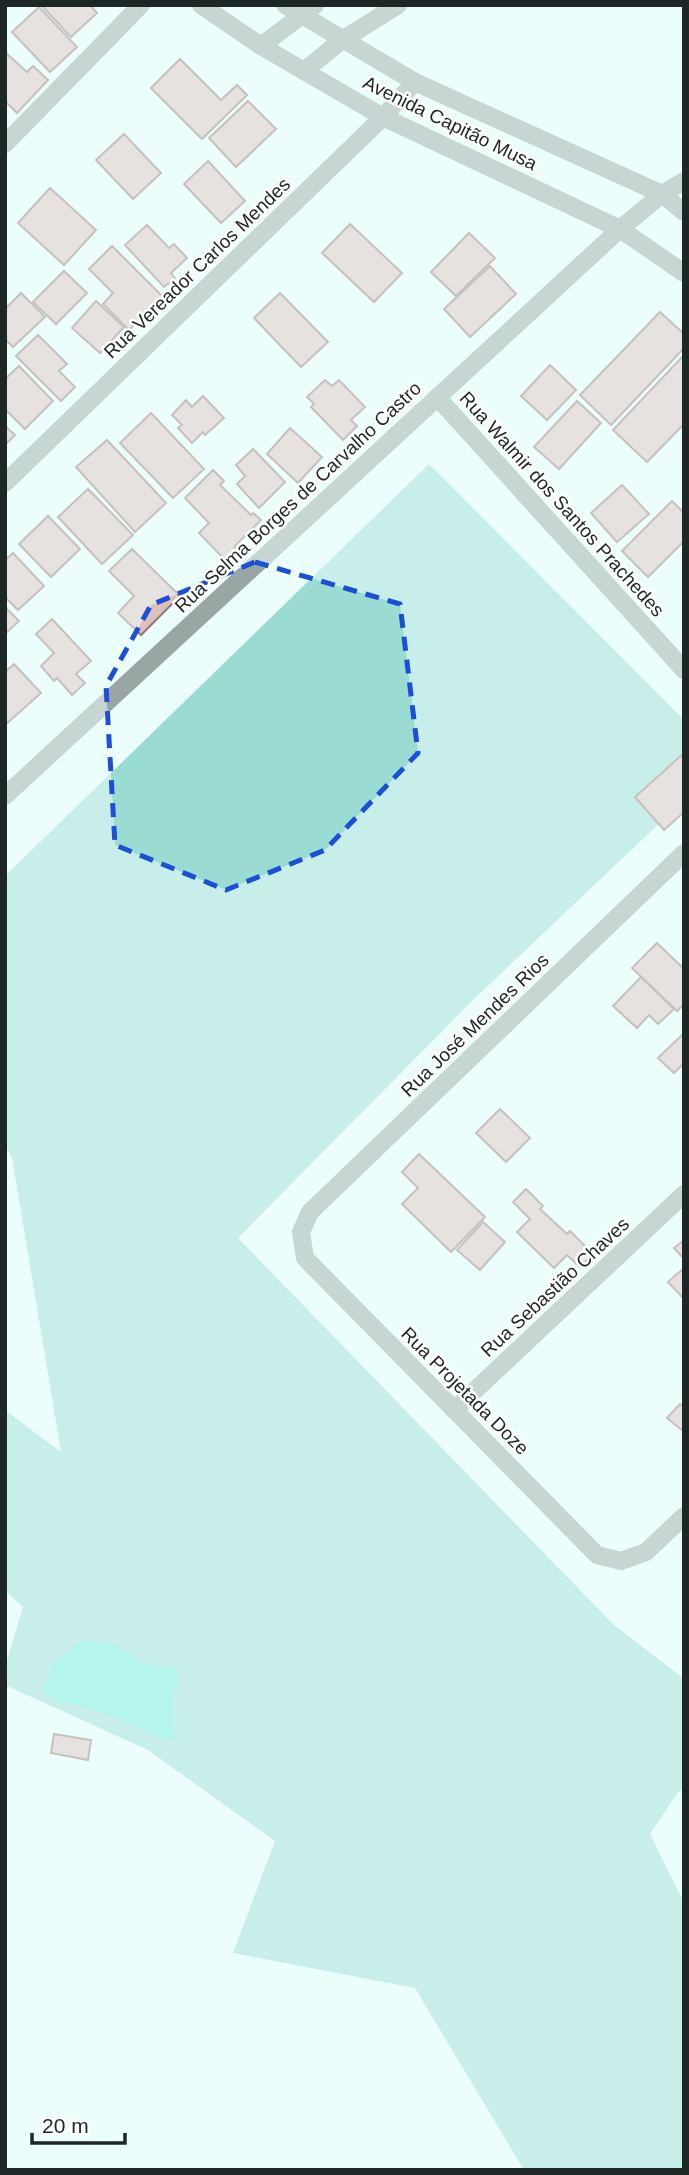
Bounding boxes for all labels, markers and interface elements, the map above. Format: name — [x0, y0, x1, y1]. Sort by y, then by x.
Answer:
street label: Avenida Capitão Musa — [360, 72, 541, 174]
street label: Rua Vereador Carlos Mendes — [100, 174, 294, 362]
street label: Rua Selma Borges de Carvalho Castro — [171, 377, 425, 617]
street label: Rua Walmir dos Santos Prachedes — [456, 387, 668, 621]
street label: Rua José Mendes Rios — [397, 949, 553, 1101]
street label: Rua Sebastião Chaves — [477, 1213, 633, 1361]
street label: Rua Projetada Doze — [397, 1323, 533, 1459]
scale bar — [32, 2102, 124, 2146]
text: 20 m — [42, 2114, 89, 2137]

